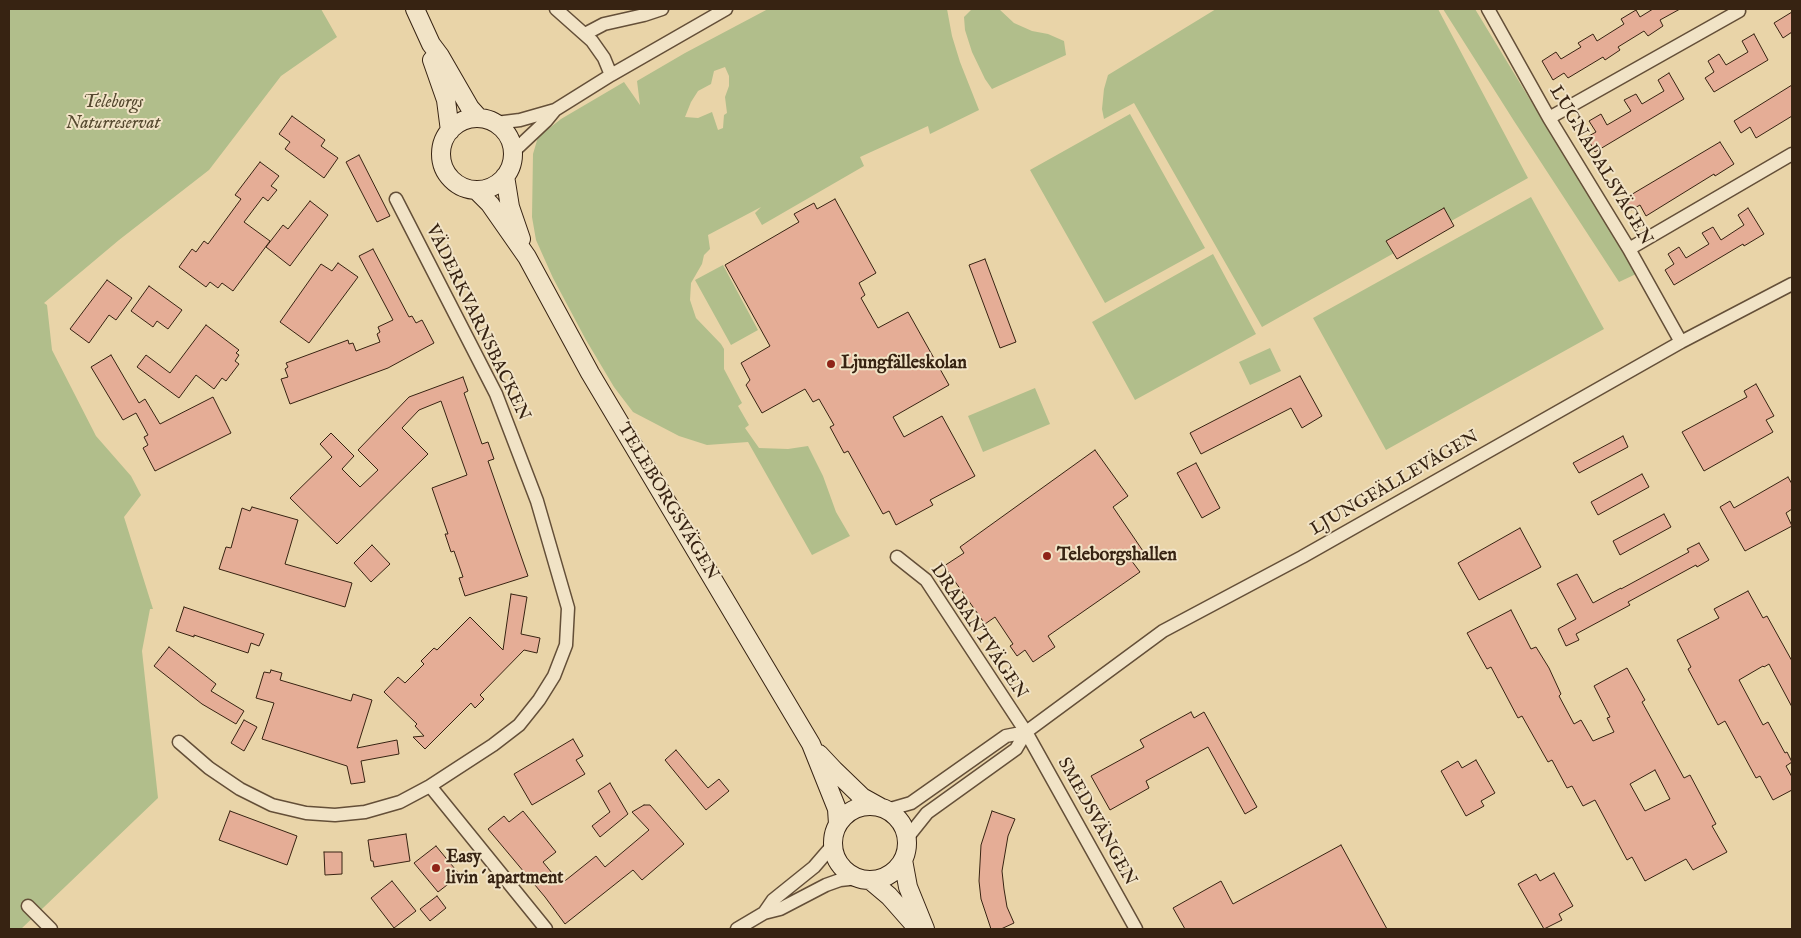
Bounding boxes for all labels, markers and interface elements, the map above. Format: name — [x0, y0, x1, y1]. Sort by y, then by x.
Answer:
street label: LUGNADALSVÄGEN — [1544, 82, 1656, 250]
park label: Teleborgs Naturreservat — [66, 92, 160, 134]
street label: VÄDERKVARNSBACKEN — [420, 221, 534, 425]
place label: Ljungfälleskolan — [841, 353, 967, 375]
marker: Ljungfälleskolan — [825, 358, 837, 370]
street label: TELEBORGSVÄGEN — [612, 420, 722, 584]
street label: LJUNGFÄLLEVÄGEN — [1307, 427, 1483, 541]
place label: Teleborgshallen — [1057, 545, 1177, 567]
marker: Teleborgshallen — [1041, 550, 1053, 562]
street label: DRABANTVÄGEN — [925, 560, 1031, 704]
street label: SMEDSVÄNGEN — [1052, 754, 1140, 890]
place label: Easy livin´apartment — [446, 847, 563, 890]
marker: Easy livin´apartment — [430, 862, 442, 874]

